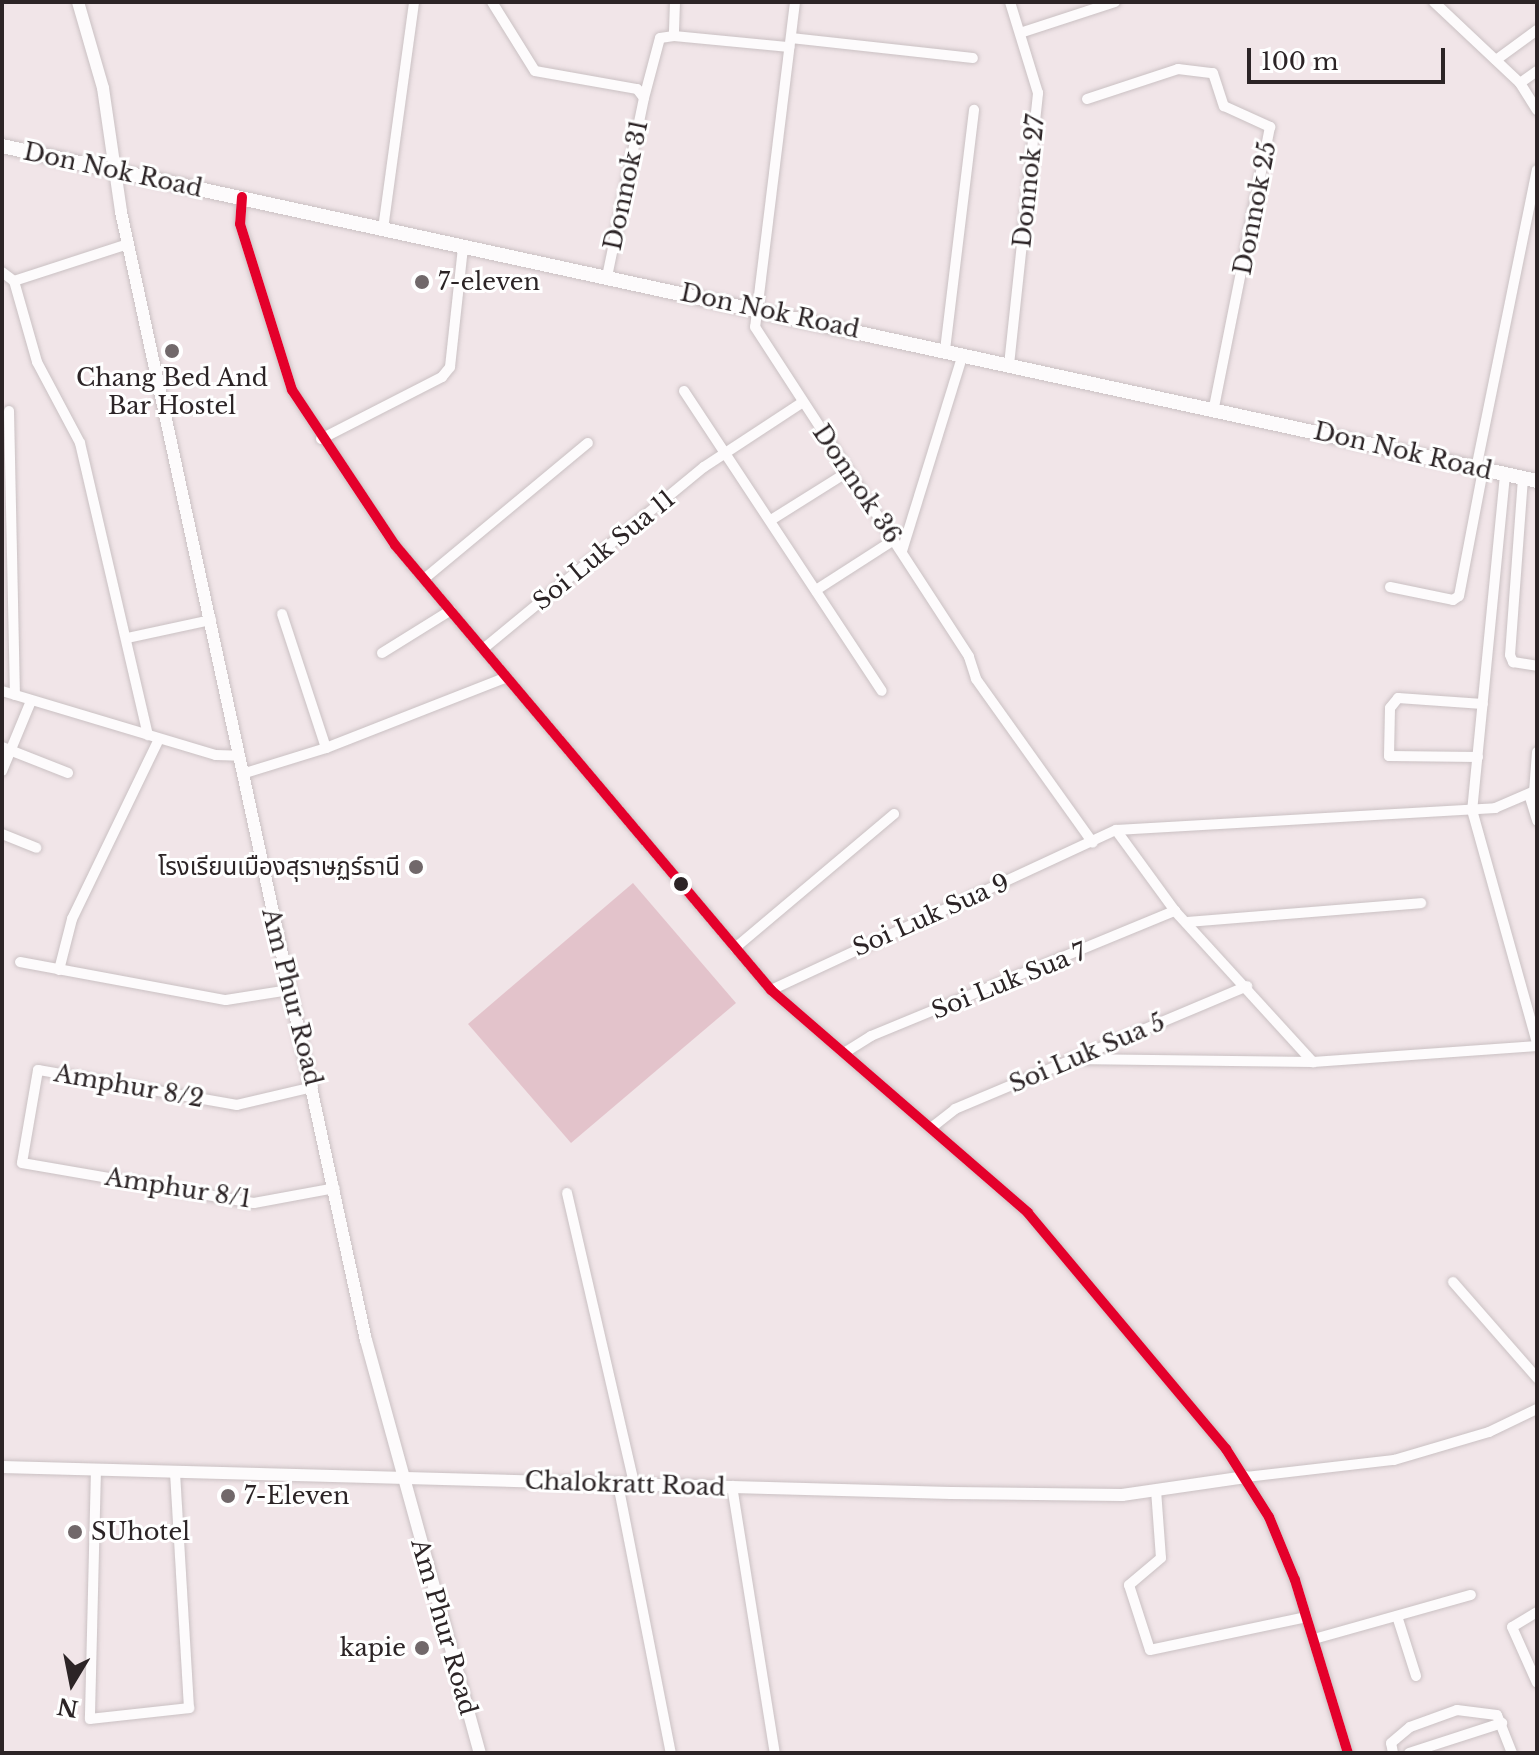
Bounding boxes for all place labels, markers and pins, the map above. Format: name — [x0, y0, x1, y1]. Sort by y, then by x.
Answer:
place label: 7-eleven — [438, 268, 540, 296]
marker: 7-eleven — [413, 273, 431, 291]
marker: Chang Bed And Bar Hostel — [163, 342, 181, 360]
place label: Chang Bed And Bar Hostel — [75, 364, 269, 420]
place label: โรงเรียนเมืองสุราษฏร์ธานี — [158, 853, 400, 881]
marker: โรงเรียนเมืองสุราษฏร์ธานี — [407, 858, 425, 876]
unlabelled marker — [673, 876, 689, 892]
place label: 7-Eleven — [244, 1482, 350, 1510]
marker: 7-Eleven — [219, 1487, 237, 1505]
place label: SUhotel — [91, 1518, 190, 1546]
marker: SUhotel — [66, 1523, 84, 1541]
place label: kapie — [340, 1634, 406, 1662]
marker: kapie — [413, 1639, 431, 1657]

